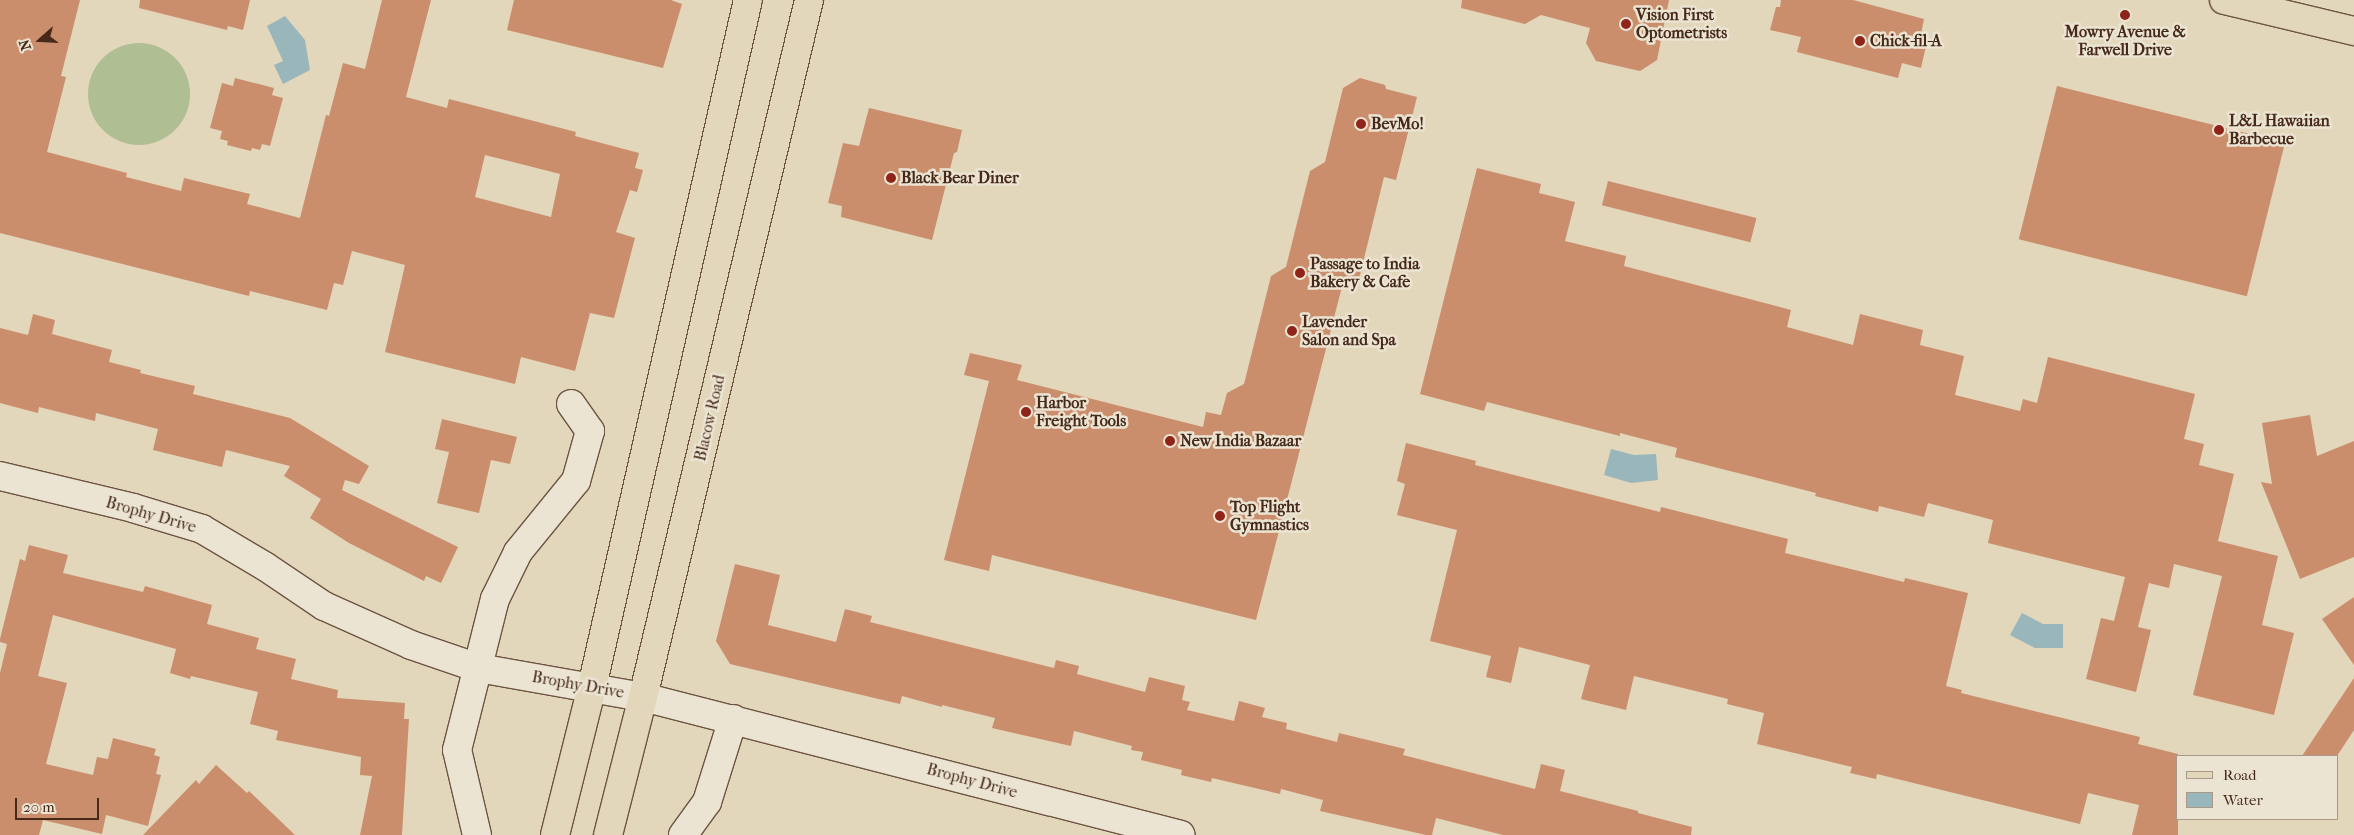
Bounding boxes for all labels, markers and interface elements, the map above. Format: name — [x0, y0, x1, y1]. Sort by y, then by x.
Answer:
place label: Vision First Optometrists — [1636, 5, 1727, 43]
marker: Mowry Avenue & Farwell Drive — [2119, 9, 2131, 21]
north arrow — [15, 15, 65, 65]
marker: Vision First Optometrists — [1620, 18, 1632, 30]
place label: Mowry Avenue & Farwell Drive — [2064, 22, 2186, 60]
place label: Chick-fil-A — [1870, 31, 1942, 51]
marker: Chick-fil-A — [1854, 35, 1866, 47]
text: N — [16, 37, 35, 53]
place label: L&L Hawaiian Barbecue — [2229, 111, 2330, 149]
place label: BevMo! — [1371, 114, 1424, 134]
marker: BevMo! — [1355, 118, 1367, 130]
marker: L&L Hawaiian Barbecue — [2213, 124, 2225, 136]
place label: Black Bear Diner — [901, 168, 1019, 188]
marker: Black Bear Diner — [885, 172, 897, 184]
place label: Passage to India Bakery & Cafe — [1310, 254, 1420, 292]
marker: Passage to India Bakery & Cafe — [1294, 267, 1306, 279]
place label: Lavender Salon and Spa — [1302, 312, 1396, 350]
marker: Lavender Salon and Spa — [1286, 325, 1298, 337]
street label: Blacow Road — [691, 373, 729, 463]
place label: Harbor Freight Tools — [1036, 393, 1126, 431]
marker: Harbor Freight Tools — [1020, 406, 1032, 418]
place label: New India Bazaar — [1180, 431, 1301, 451]
marker: New India Bazaar — [1164, 435, 1176, 447]
street label: Brophy Drive — [104, 493, 198, 537]
place label: Top Flight Gymnastics — [1230, 497, 1309, 535]
marker: Top Flight Gymnastics — [1214, 510, 1226, 522]
street label: Brophy Drive — [530, 667, 626, 703]
legend — [2176, 755, 2339, 820]
street label: Brophy Drive — [924, 760, 1020, 802]
text: Road — [2223, 766, 2256, 784]
scale bar — [18, 788, 101, 820]
text: Water — [2223, 791, 2263, 809]
text: 20 m — [23, 798, 55, 816]

